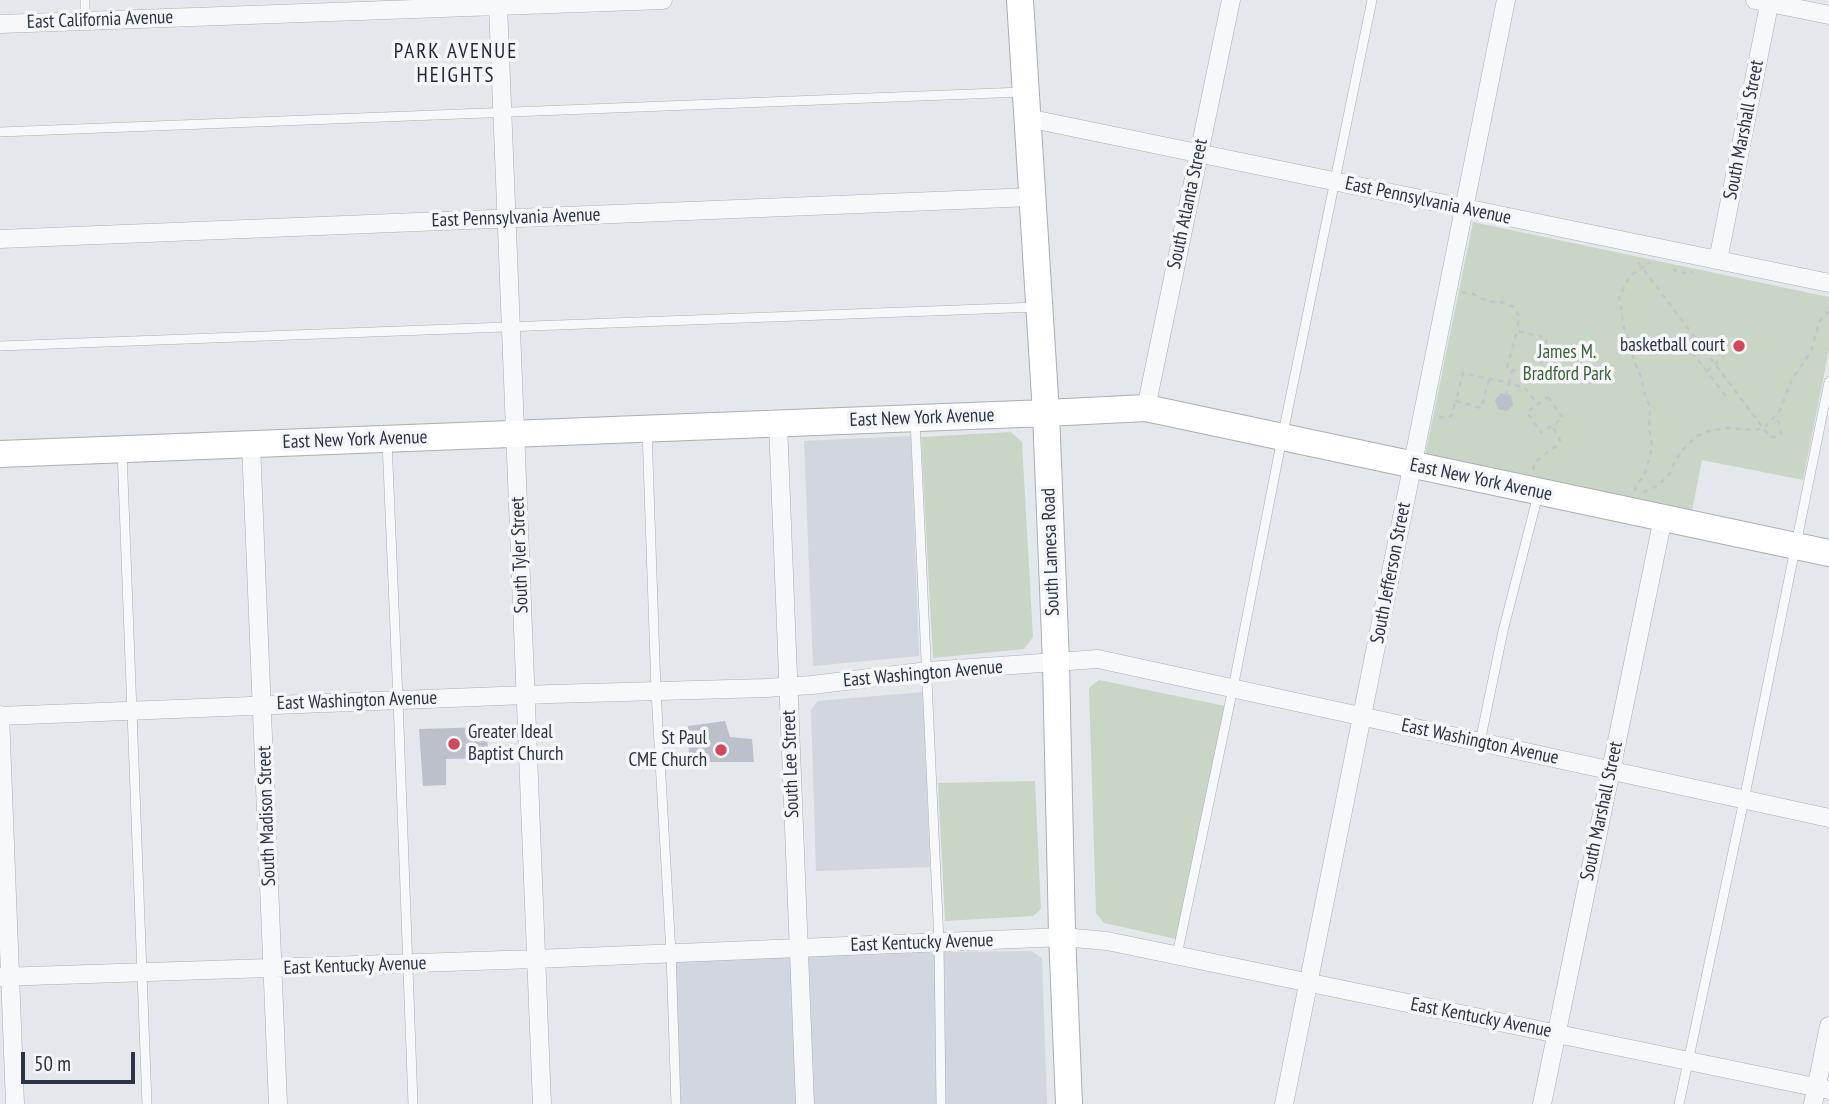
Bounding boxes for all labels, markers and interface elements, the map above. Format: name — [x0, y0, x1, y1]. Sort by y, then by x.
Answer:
street label: East California Avenue — [26, 6, 174, 34]
district label: PARK AVENUE HEIGHTS — [395, 39, 517, 89]
street label: South Marshall Street — [1719, 58, 1769, 202]
street label: South Atlanta Street — [1163, 137, 1213, 271]
street label: East Pennsylvania Avenue — [1343, 172, 1513, 230]
street label: East Pennsylvania Avenue — [431, 204, 601, 232]
place label: basketball court — [1620, 335, 1725, 357]
marker: basketball court — [1731, 338, 1747, 354]
park label: James M. Bradford Park — [1523, 342, 1611, 386]
street label: East New York Avenue — [849, 404, 995, 432]
street label: East New York Avenue — [282, 426, 428, 454]
street label: East New York Avenue — [1408, 454, 1554, 506]
street label: South Lamesa Road — [1037, 488, 1065, 616]
street label: South Tyler Street — [507, 496, 533, 614]
street label: South Jefferson Street — [1366, 500, 1416, 646]
street label: East Washington Avenue — [842, 656, 1004, 692]
street label: East Washington Avenue — [276, 687, 438, 715]
street label: South Lee Street — [778, 710, 804, 818]
street label: East Washington Avenue — [1399, 714, 1561, 770]
place label: Greater Ideal Baptist Church — [468, 722, 563, 766]
place label: St Paul CME Church — [628, 728, 707, 772]
marker: Greater Ideal Baptist Church — [446, 736, 462, 752]
street label: South Marshall Street — [1576, 739, 1628, 883]
marker: St Paul CME Church — [713, 742, 729, 758]
street label: South Madison Street — [253, 745, 281, 887]
street label: East Kentucky Avenue — [850, 929, 994, 957]
street label: East Kentucky Avenue — [283, 952, 427, 980]
street label: East Kentucky Avenue — [1409, 993, 1553, 1043]
scale bar — [24, 1038, 138, 1082]
text: 50 m — [34, 1050, 71, 1077]

